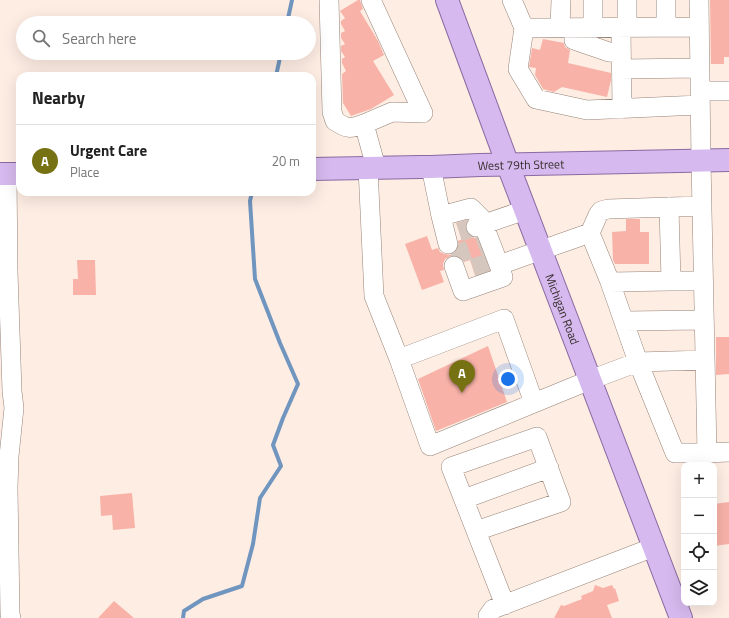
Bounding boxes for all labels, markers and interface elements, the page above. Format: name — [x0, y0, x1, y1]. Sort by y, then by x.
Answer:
search box — [16, 16, 316, 60]
icon: search — [30, 27, 52, 49]
text: Search here — [62, 27, 136, 50]
text: Nearby — [32, 85, 85, 111]
text: Urgent Care — [70, 139, 147, 162]
text: A — [41, 151, 49, 171]
text: 20 m — [272, 151, 300, 171]
street label: West 79th Street — [477, 154, 565, 175]
text: Place — [70, 162, 99, 182]
street label: Michigan Road — [541, 271, 585, 347]
pin: A — [449, 360, 475, 393]
your location — [498, 369, 518, 389]
map controls — [681, 462, 717, 606]
button: + — [681, 462, 717, 498]
button: − — [681, 498, 717, 534]
button: locate — [681, 534, 717, 570]
button: layers — [681, 570, 717, 606]

